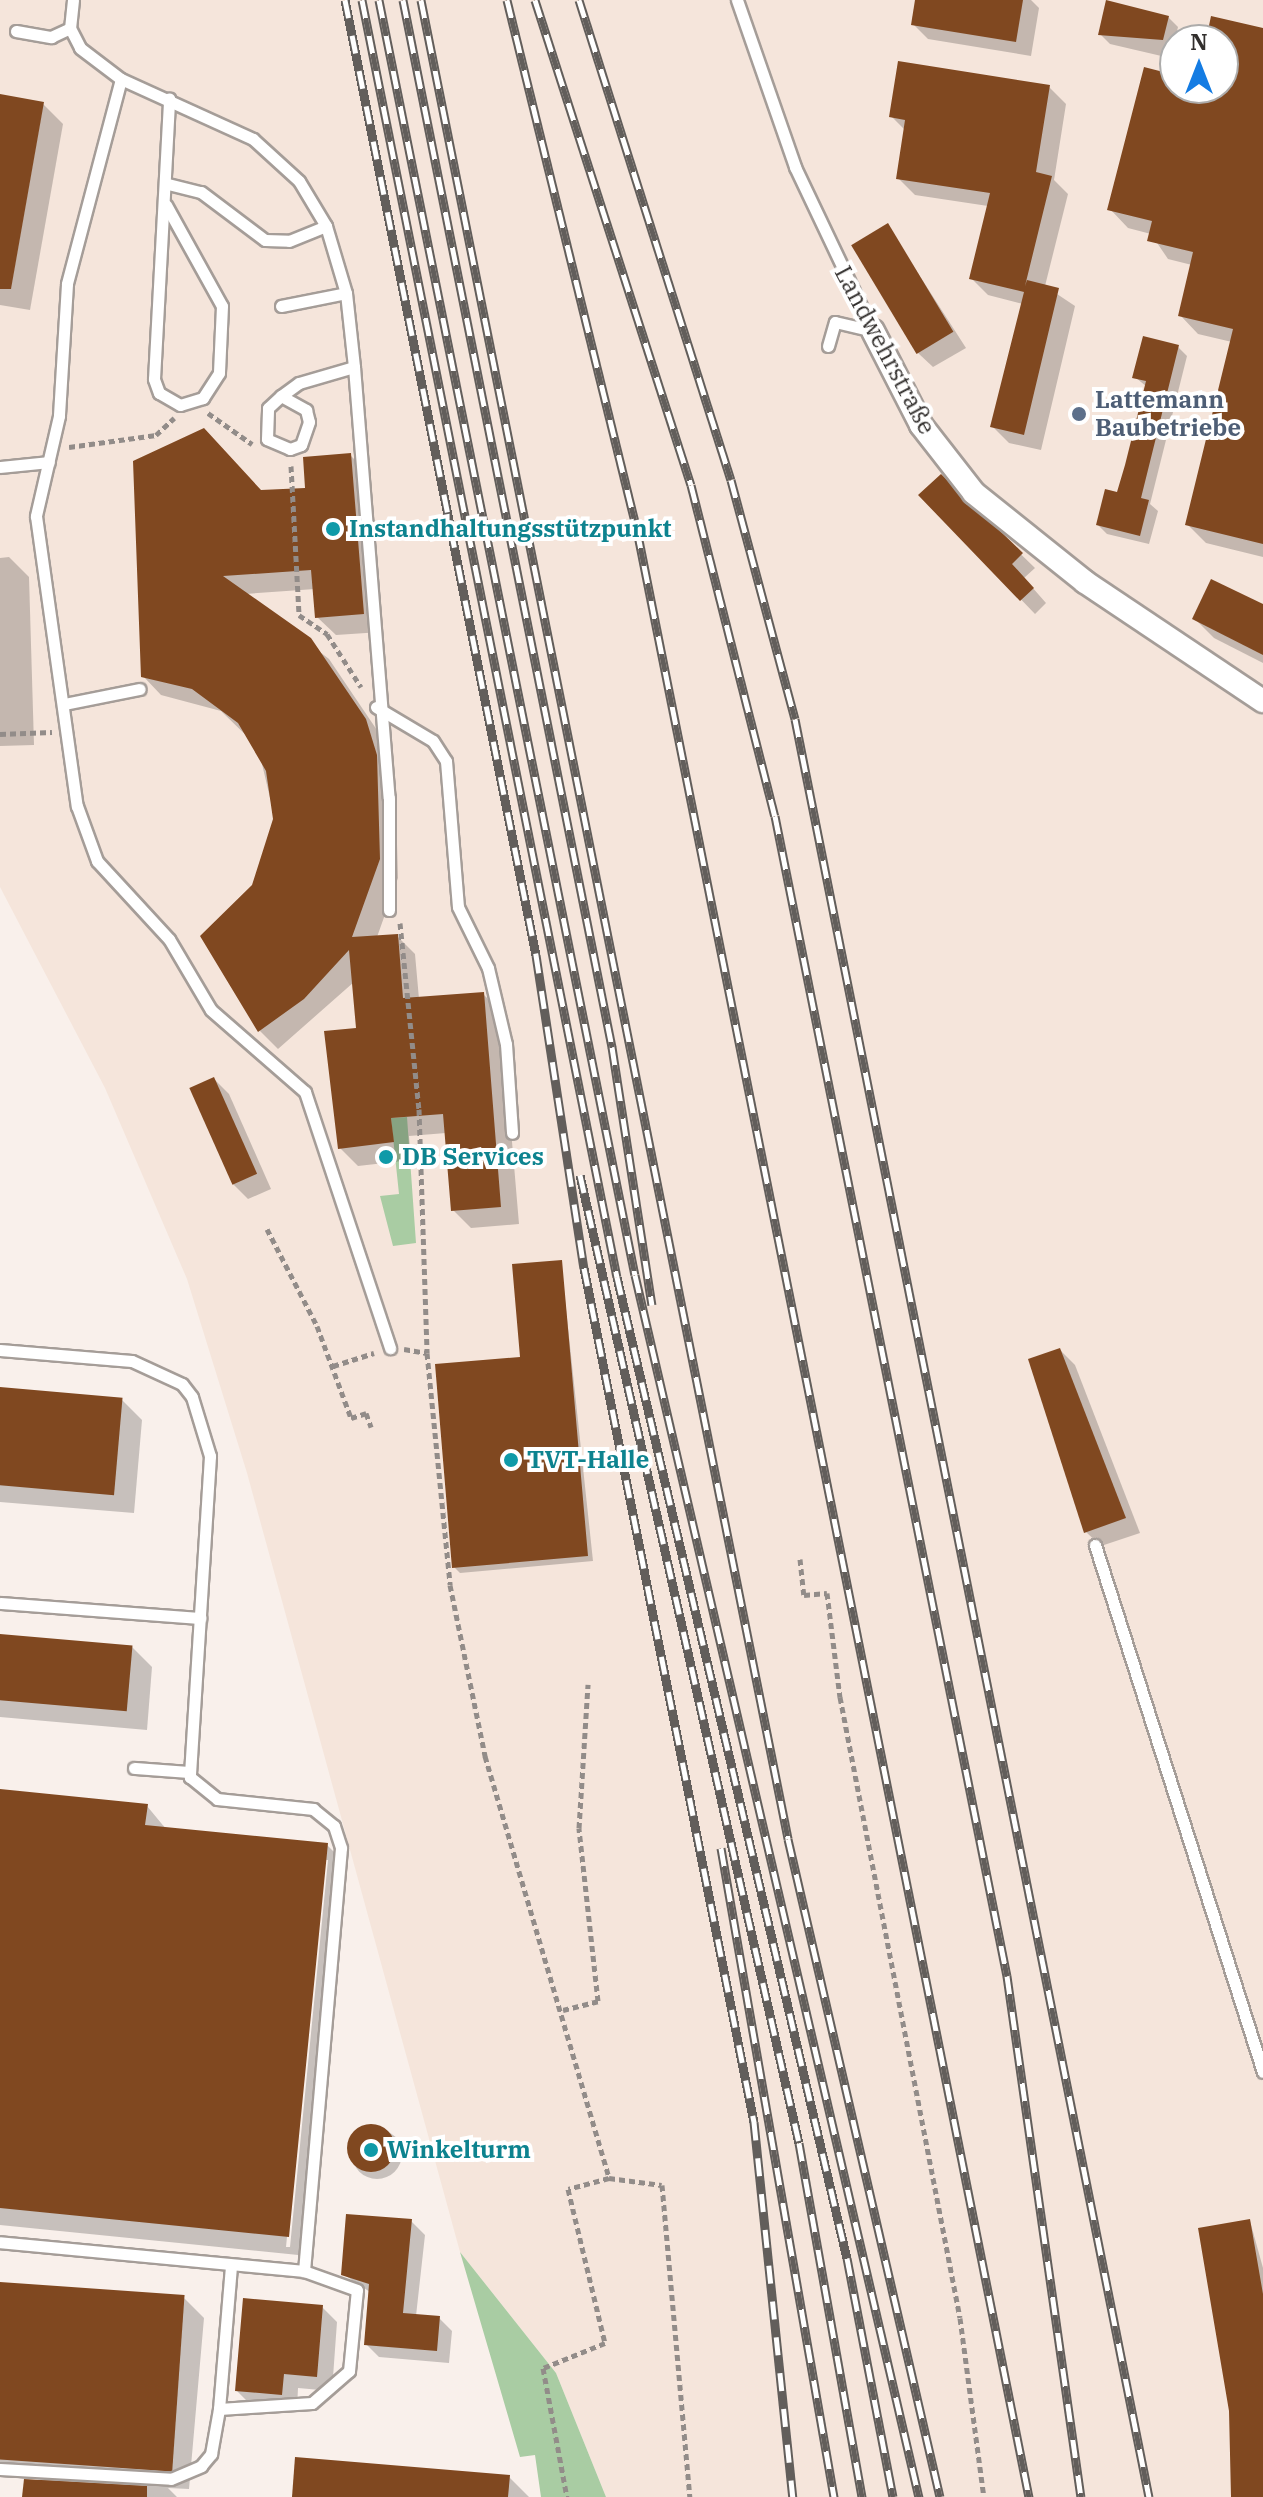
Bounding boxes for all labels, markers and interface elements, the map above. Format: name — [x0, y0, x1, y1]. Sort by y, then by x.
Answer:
north arrow — [1159, 24, 1239, 104]
text: N — [1190, 27, 1208, 56]
street label: Landwehrstraße — [829, 261, 941, 439]
place label: Lattemann Baubetriebe — [1095, 386, 1241, 442]
marker: Lattemann Baubetriebe — [1070, 405, 1088, 423]
place label: Instandhaltungsstützpunkt — [349, 515, 671, 543]
marker: Instandhaltungsstützpunkt — [324, 520, 342, 538]
place label: DB Services — [402, 1143, 544, 1171]
marker: DB Services — [377, 1148, 395, 1166]
place label: TVT-Halle — [527, 1446, 649, 1474]
marker: TVT-Halle — [502, 1451, 520, 1469]
place label: Winkelturm — [387, 2136, 531, 2164]
marker: Winkelturm — [362, 2141, 380, 2159]

